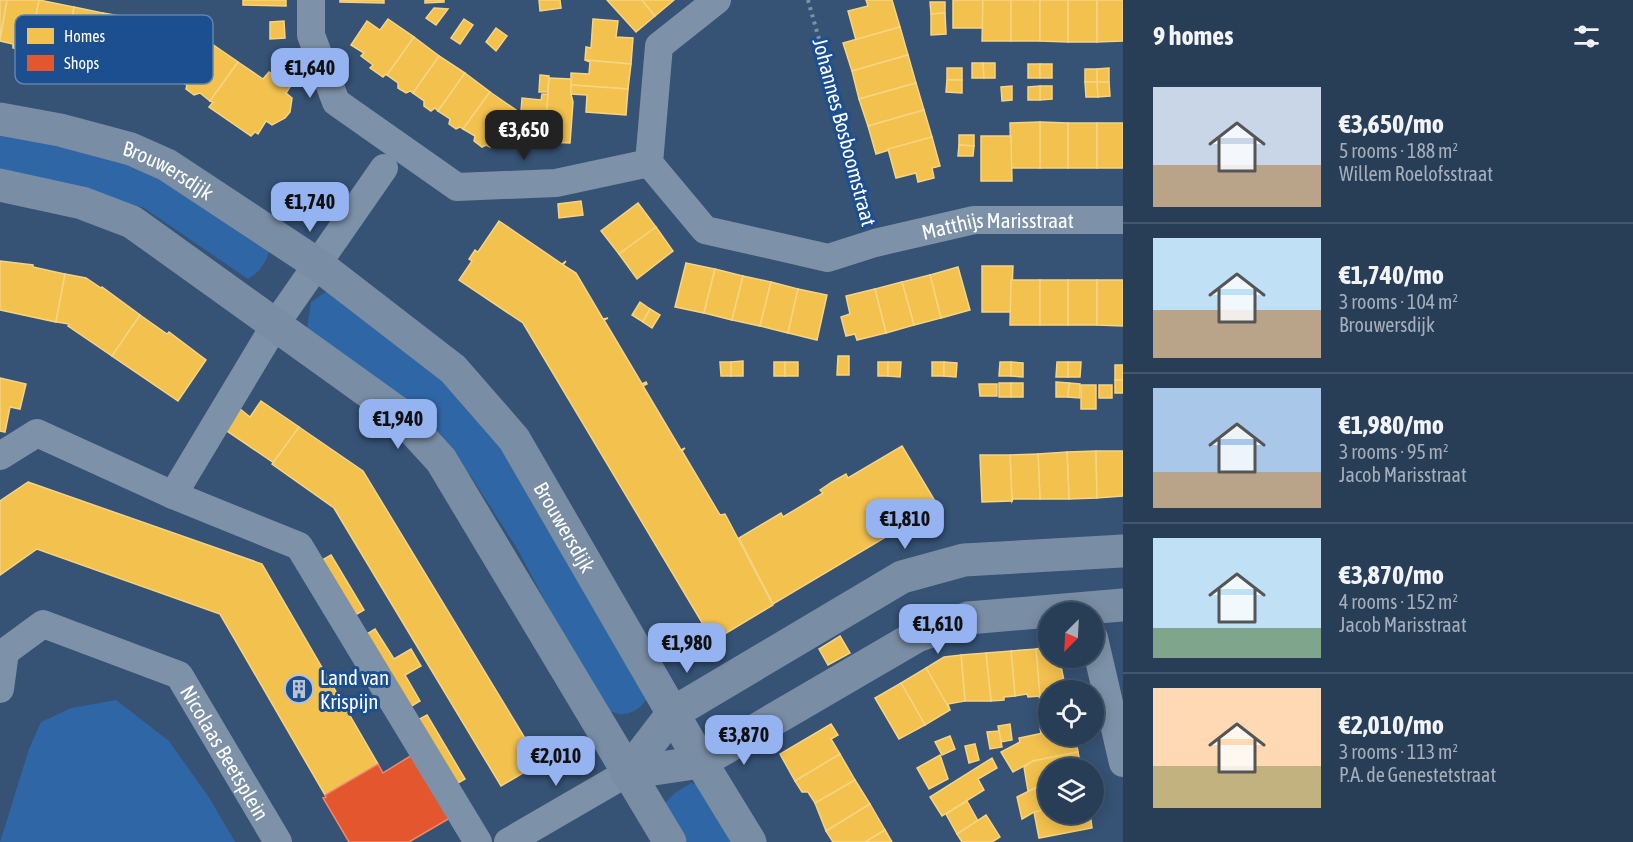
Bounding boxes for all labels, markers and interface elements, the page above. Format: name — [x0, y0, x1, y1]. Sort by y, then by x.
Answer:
legend — [15, 15, 213, 84]
icon: filters — [1570, 20, 1603, 53]
text: 9 homes — [1153, 21, 1233, 51]
text: Homes — [64, 27, 106, 45]
street label: Johannes Bosboomstraat — [808, 35, 882, 229]
pin: €1,640 — [261, 48, 359, 99]
text: Shops — [64, 54, 100, 73]
text: €1,640 — [285, 56, 335, 79]
text: €3,650/mo — [1339, 109, 1444, 139]
pin: €3,650 — [475, 110, 573, 161]
icon: home — [1201, 111, 1273, 183]
text: €3,650 — [499, 118, 549, 141]
street label: Brouwersdijk — [120, 135, 218, 204]
text: 5 rooms · 188 m² — [1339, 139, 1458, 162]
text: Willem Roelofsstraat — [1339, 162, 1493, 185]
pin: €1,740 — [261, 182, 359, 233]
text: €1,740 — [285, 190, 335, 213]
street label: Matthijs Marisstraat — [919, 208, 1074, 244]
text: €1,740/mo — [1339, 260, 1444, 290]
icon: home — [1201, 262, 1273, 334]
text: 3 rooms · 104 m² — [1339, 290, 1458, 313]
text: Brouwersdijk — [1339, 313, 1435, 336]
pin: €1,940 — [349, 399, 447, 450]
text: €1,940 — [373, 407, 423, 430]
text: €1,980/mo — [1339, 410, 1444, 440]
icon: home — [1201, 412, 1273, 484]
text: 3 rooms · 95 m² — [1339, 440, 1449, 463]
text: Jacob Marisstraat — [1339, 463, 1467, 486]
street label: Brouwersdijk — [529, 477, 601, 577]
pin: €1,810 — [856, 499, 954, 550]
text: €1,810 — [880, 507, 930, 530]
text: €3,870/mo — [1339, 560, 1444, 590]
icon: home — [1201, 562, 1273, 634]
text: 4 rooms · 152 m² — [1339, 590, 1458, 613]
north arrow — [1038, 602, 1104, 668]
map controls — [1038, 602, 1104, 824]
pin: €1,610 — [889, 604, 987, 655]
text: €1,610 — [913, 612, 963, 635]
text: Jacob Marisstraat — [1339, 613, 1467, 636]
pin: €1,980 — [638, 623, 736, 674]
text: €1,980 — [662, 631, 712, 654]
place label: Land van Krispijn — [320, 665, 389, 713]
building icon: Land van Krispijn — [283, 673, 315, 705]
button: locate — [1038, 680, 1104, 746]
street label: Nicolaas Beetsplein — [176, 681, 274, 824]
text: €2,010/mo — [1339, 710, 1444, 740]
icon: home — [1201, 712, 1273, 784]
pin: €3,870 — [695, 715, 793, 766]
text: €3,870 — [719, 723, 769, 746]
pin: €2,010 — [507, 736, 605, 787]
text: 3 rooms · 113 m² — [1339, 740, 1458, 763]
text: €2,010 — [531, 744, 581, 767]
button: layers — [1038, 758, 1104, 824]
text: P.A. de Genestetstraat — [1339, 763, 1496, 786]

